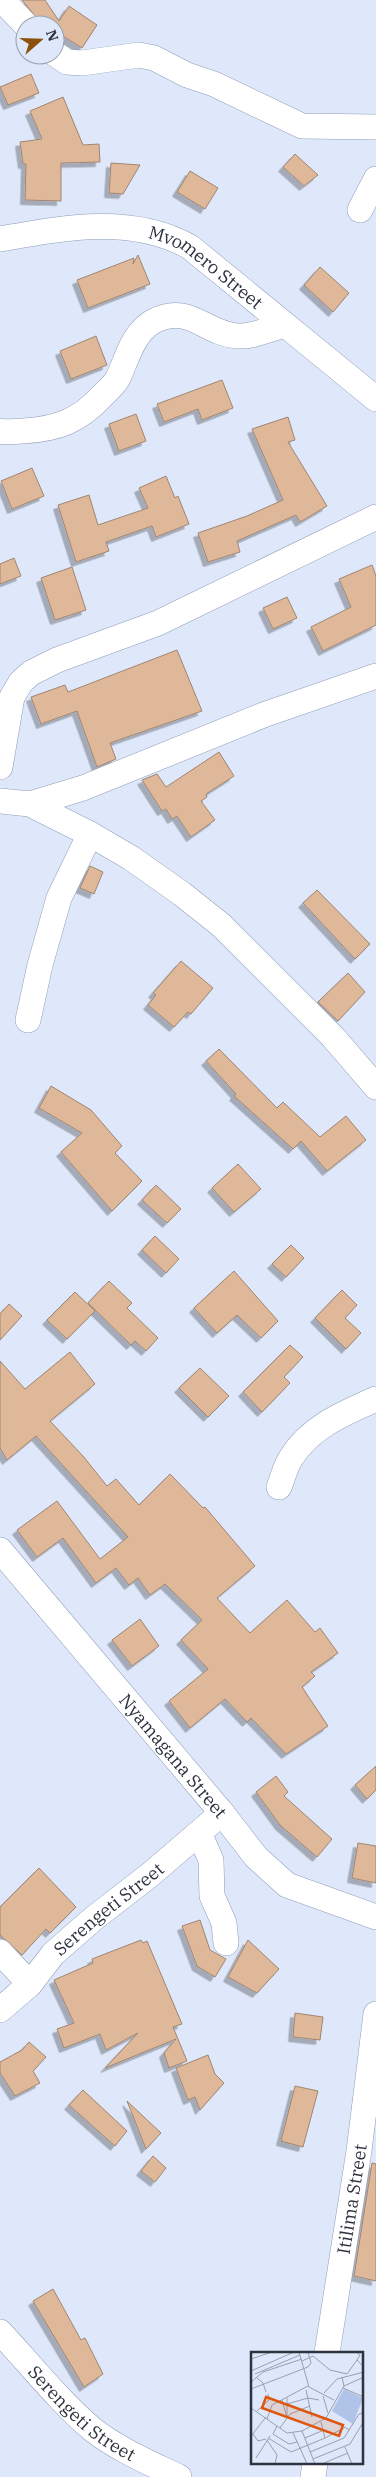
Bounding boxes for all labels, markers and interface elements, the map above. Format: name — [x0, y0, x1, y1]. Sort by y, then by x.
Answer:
north arrow — [15, 15, 65, 65]
text: N — [42, 27, 63, 44]
street label: Mvomero Street — [146, 220, 268, 314]
street label: Nyamagana Street — [114, 1689, 233, 1823]
street label: Serengeti Street — [48, 1857, 168, 1960]
street label: Itilima Street — [331, 2143, 371, 2256]
inset map — [251, 2352, 364, 2464]
street label: Serengeti Street — [24, 2360, 140, 2466]

